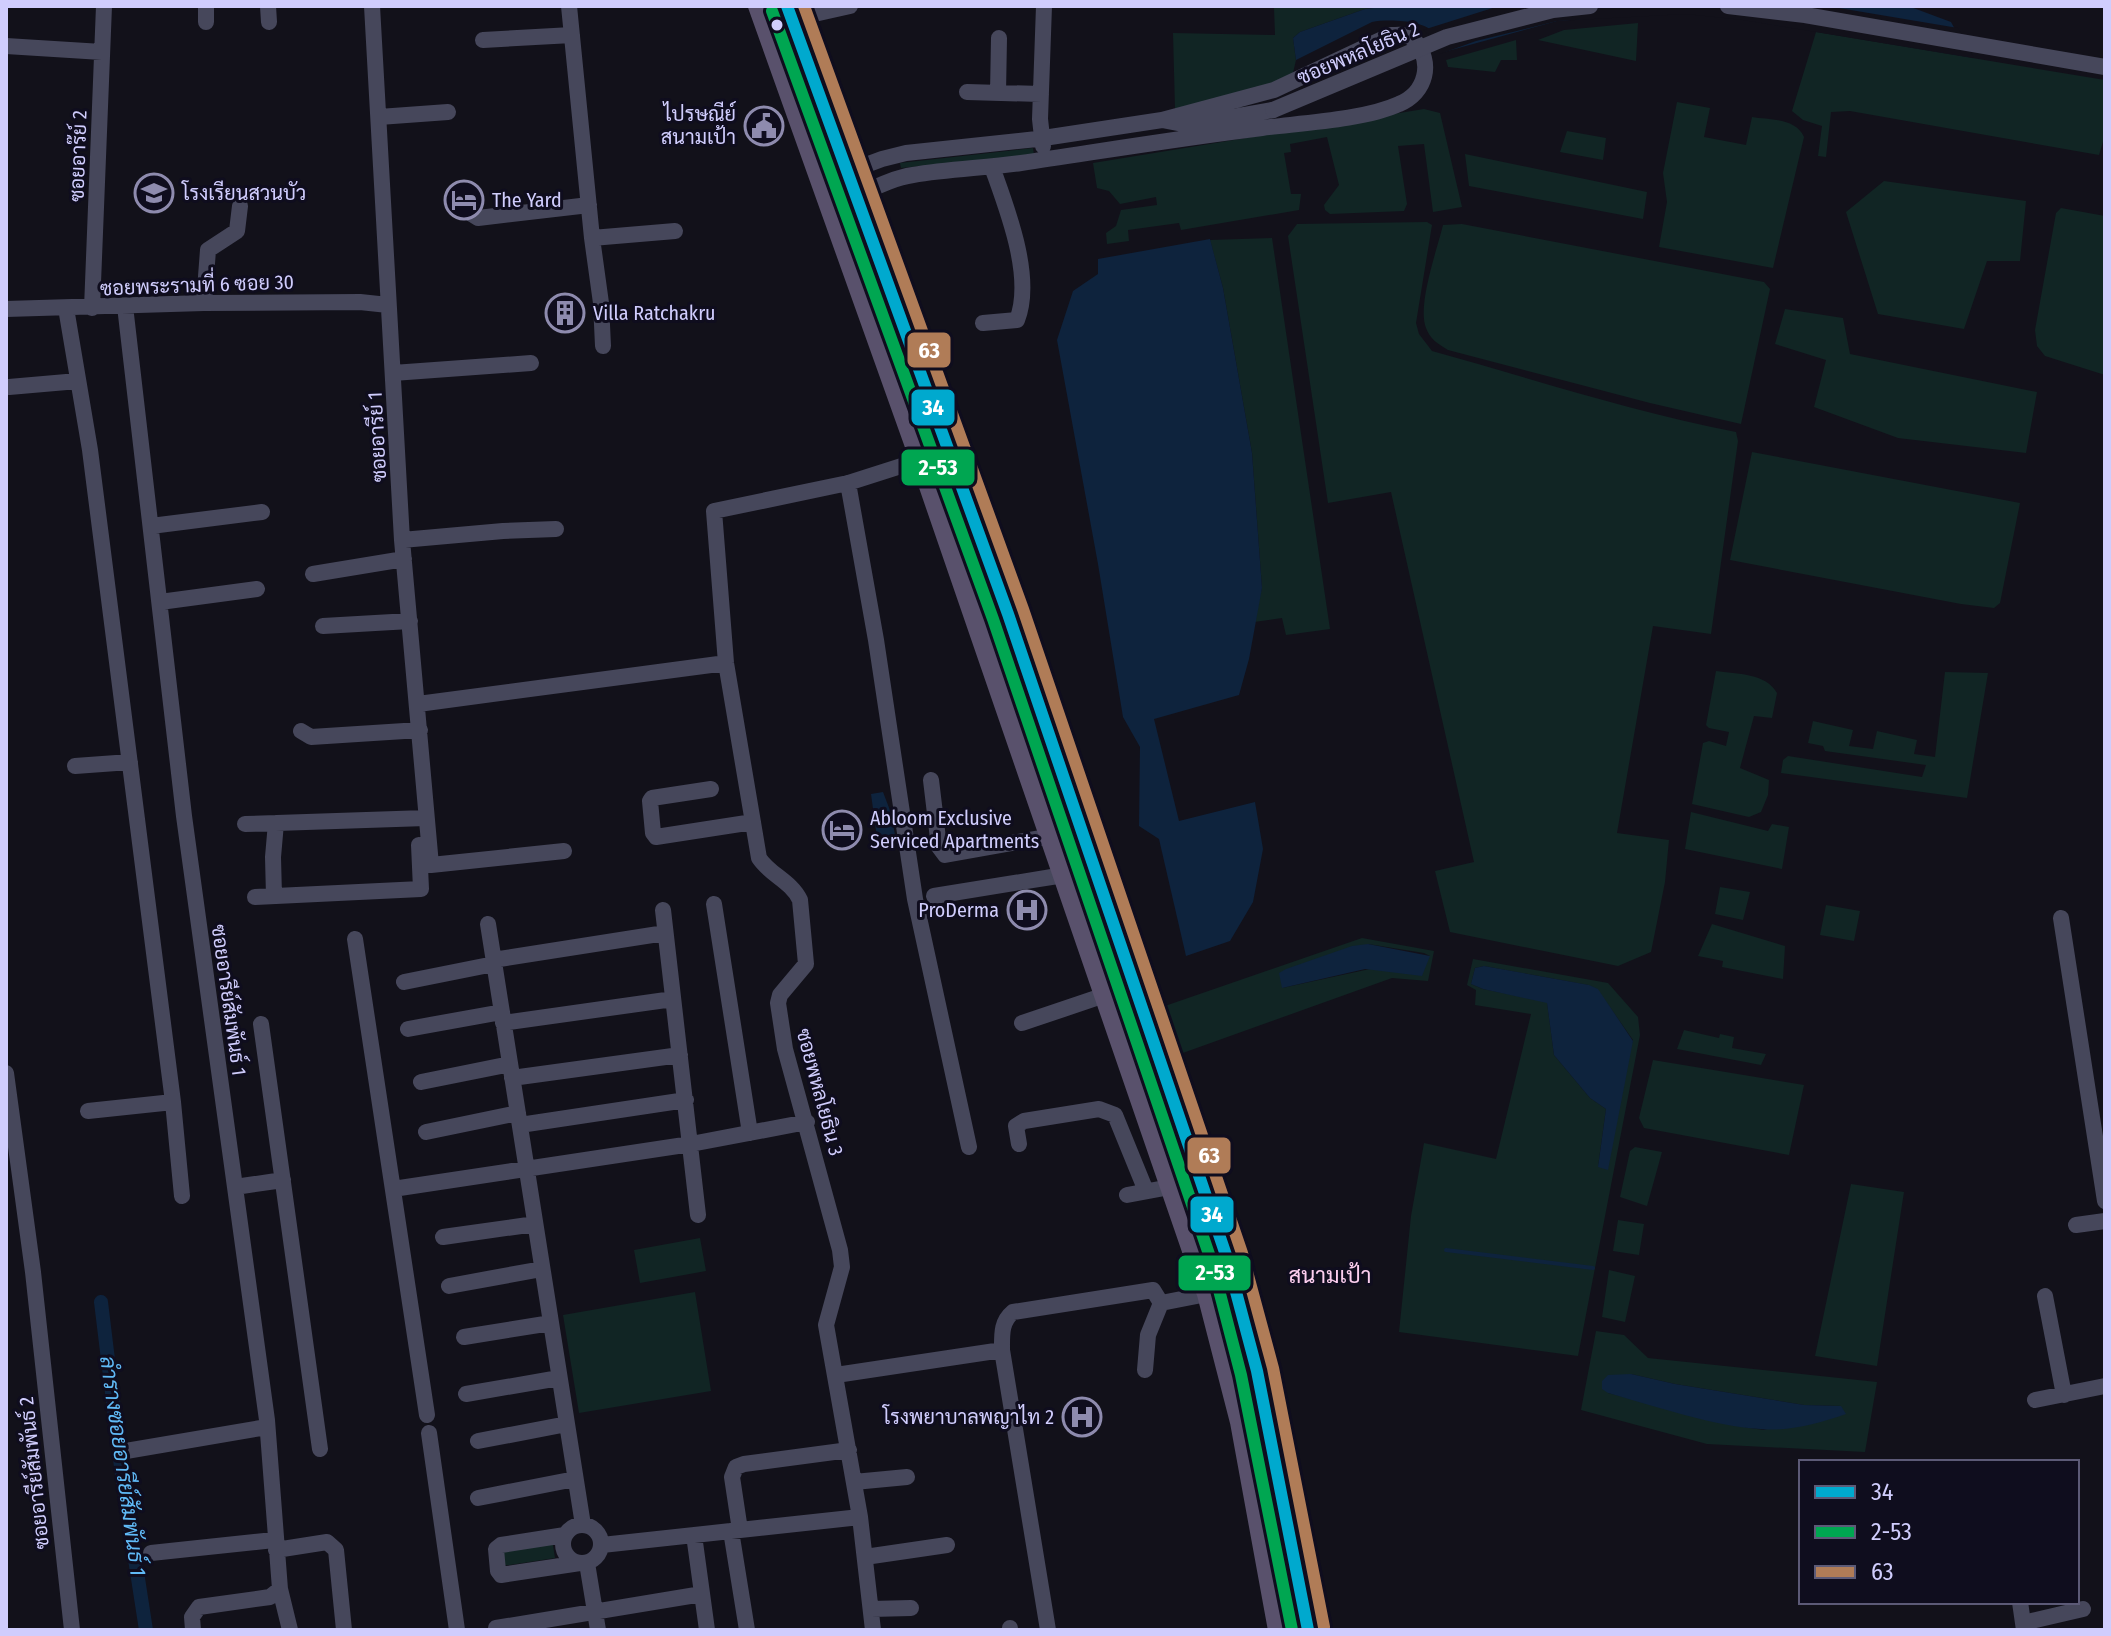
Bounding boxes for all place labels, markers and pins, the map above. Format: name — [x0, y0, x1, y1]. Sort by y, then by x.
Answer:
unlabelled marker — [769, 17, 785, 33]
place label: ไปรษณีย์ สนามเป้า — [661, 100, 736, 149]
public building icon: ไปรษณีย์ สนามเป้า — [743, 105, 785, 147]
school or university icon: โรงเรียนสวนบัว — [133, 172, 175, 214]
hotel icon: The Yard — [443, 179, 485, 221]
place label: โรงเรียนสวนบัว — [181, 180, 306, 205]
place label: The Yard — [492, 188, 562, 212]
building icon: Villa Ratchakru — [544, 292, 586, 334]
place label: Villa Ratchakru — [593, 301, 716, 325]
place label: Abloom Exclusive Serviced Apartments — [870, 806, 1039, 853]
hotel icon: Abloom Exclusive Serviced Apartments — [821, 809, 863, 851]
hospital icon: ProDerma — [1006, 889, 1048, 931]
place label: ProDerma — [918, 898, 999, 922]
hospital icon: โรงพยาบาลพญาไท 2 — [1061, 1396, 1103, 1438]
place label: โรงพยาบาลพญาไท 2 — [882, 1404, 1054, 1429]

